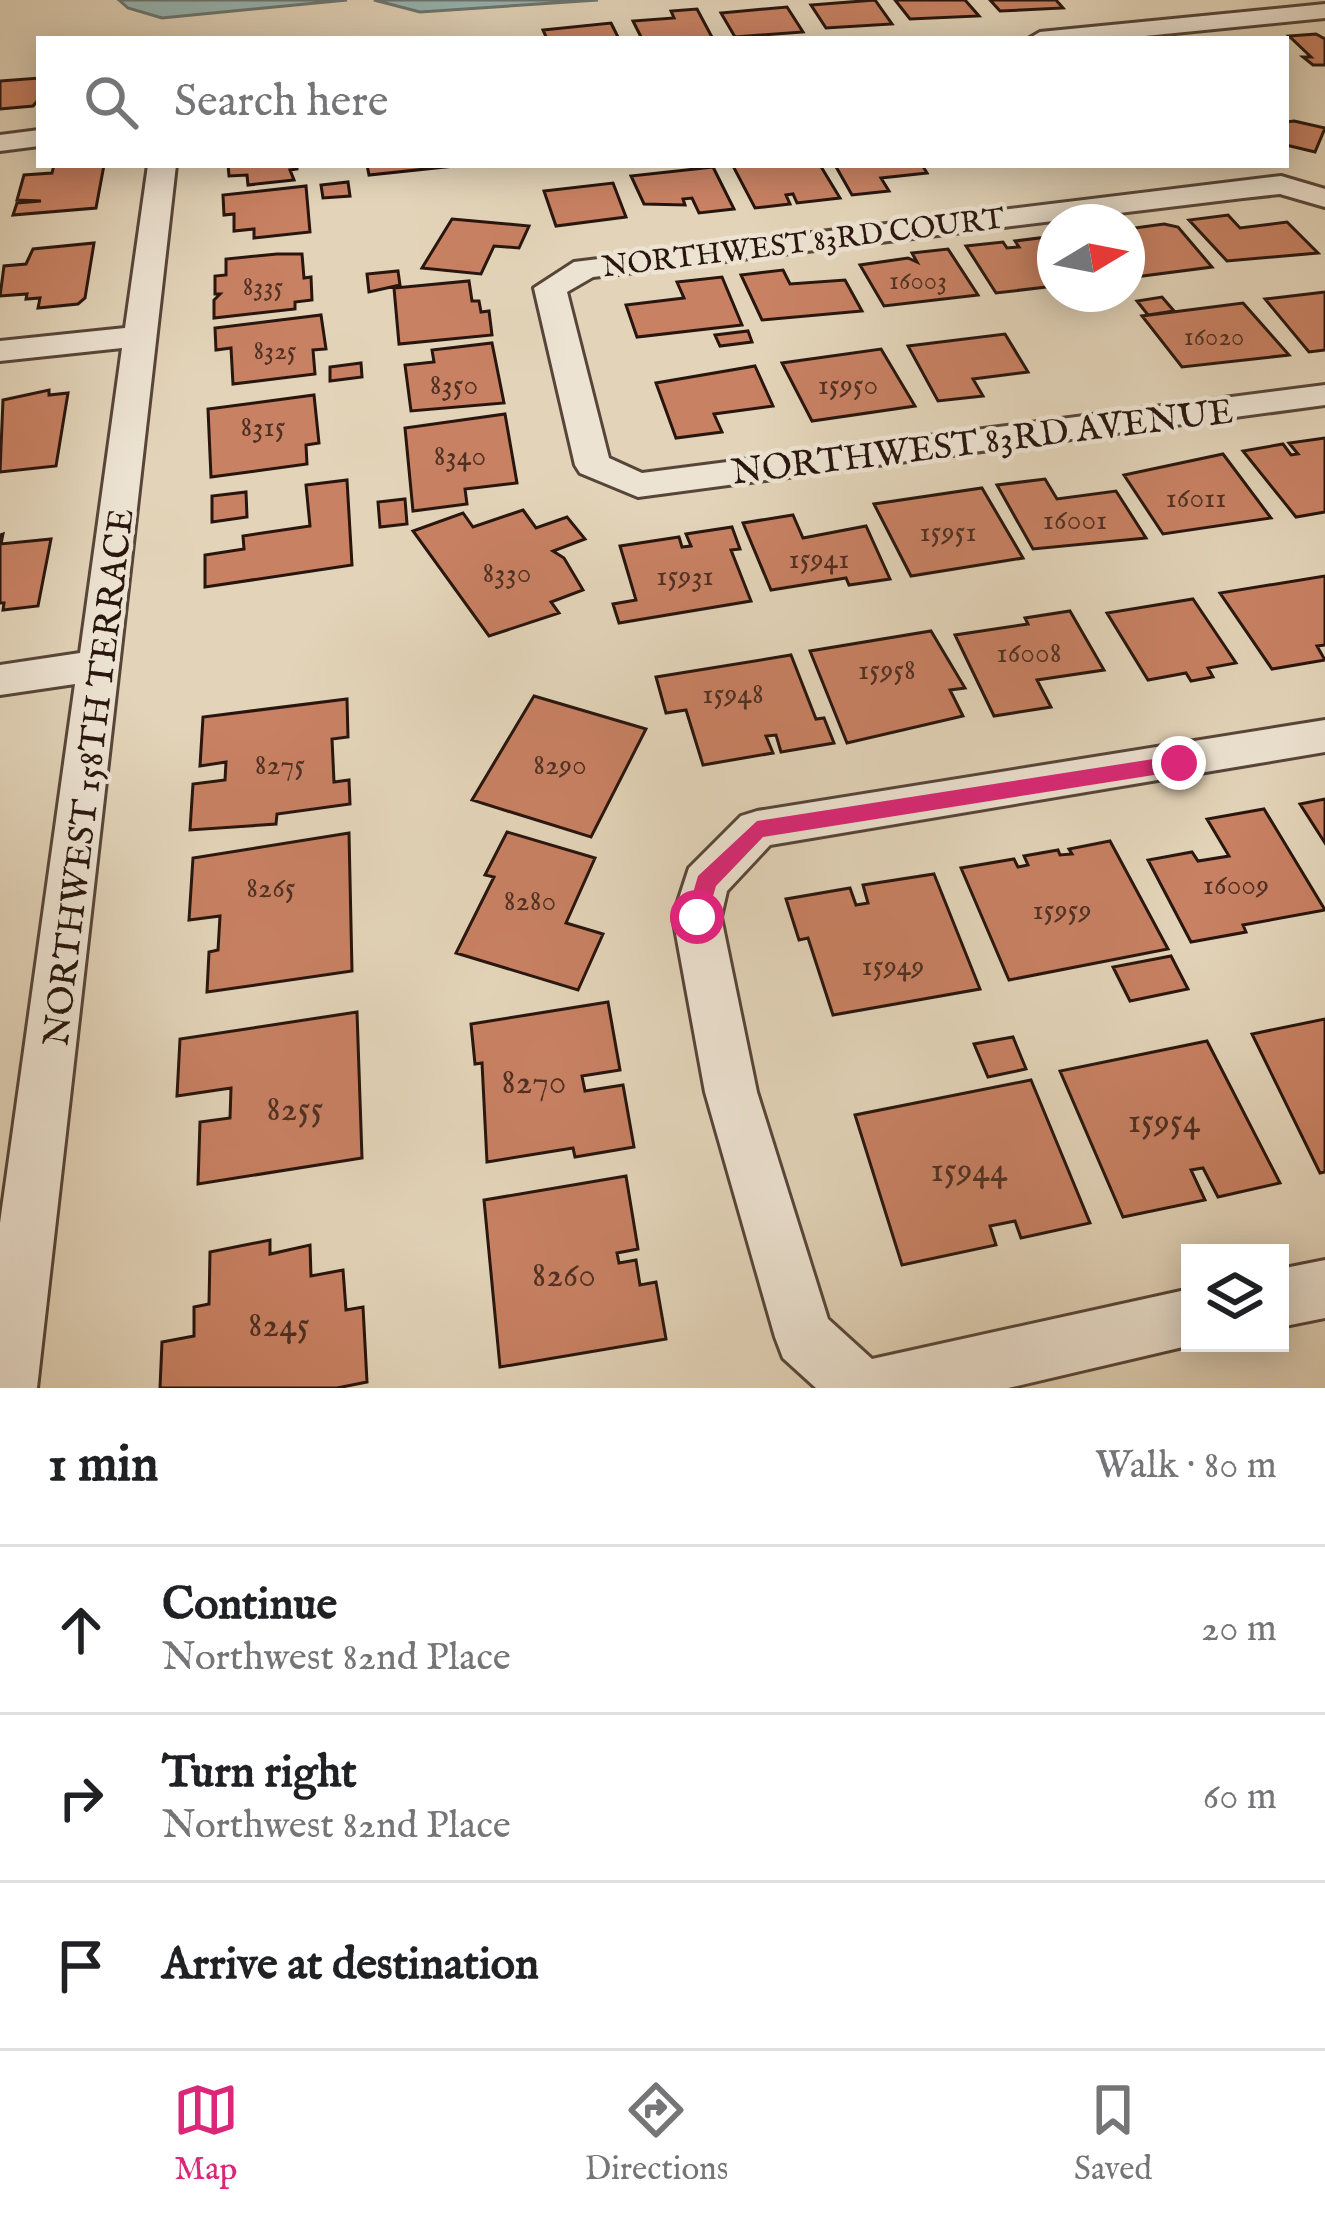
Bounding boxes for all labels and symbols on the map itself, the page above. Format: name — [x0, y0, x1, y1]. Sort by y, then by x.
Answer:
street label: NORTHWEST 83RD COURT — [600, 200, 1007, 288]
north arrow — [1037, 204, 1145, 312]
house number: 16003 — [889, 265, 947, 299]
house number: 8335 — [243, 271, 283, 305]
house number: 16020 — [1184, 321, 1244, 355]
house number: 8325 — [253, 335, 297, 369]
house number: 8350 — [430, 367, 478, 405]
house number: 15950 — [818, 367, 878, 405]
street label: NORTHWEST 83RD AVENUE — [729, 389, 1236, 497]
house number: 8315 — [240, 409, 286, 447]
house number: 8340 — [434, 438, 486, 476]
house number: 16011 — [1166, 480, 1226, 518]
house number: 16001 — [1043, 502, 1107, 540]
street label: NORTHWEST 158TH TERRACE — [34, 506, 146, 1049]
house number: 15951 — [919, 514, 977, 552]
house number: 15941 — [789, 541, 849, 579]
house number: 8330 — [483, 555, 531, 593]
house number: 15931 — [656, 558, 714, 596]
house number: 16008 — [996, 635, 1062, 673]
house number: 15958 — [858, 652, 916, 690]
house number: 15948 — [702, 676, 764, 714]
route end — [1152, 736, 1206, 790]
house number: 8275 — [255, 747, 305, 785]
house number: 8290 — [533, 747, 587, 785]
house number: 16009 — [1203, 867, 1269, 905]
house number: 8265 — [246, 870, 296, 908]
house number: 8280 — [504, 883, 556, 921]
route start — [670, 890, 724, 944]
house number: 15959 — [1032, 892, 1092, 930]
house number: 15949 — [862, 948, 924, 986]
house number: 8270 — [501, 1060, 567, 1106]
house number: 8255 — [267, 1087, 324, 1133]
house number: 15954 — [1128, 1099, 1201, 1145]
house number: 15944 — [930, 1148, 1008, 1194]
house number: 8260 — [532, 1253, 596, 1299]
house number: 8245 — [248, 1303, 310, 1349]

